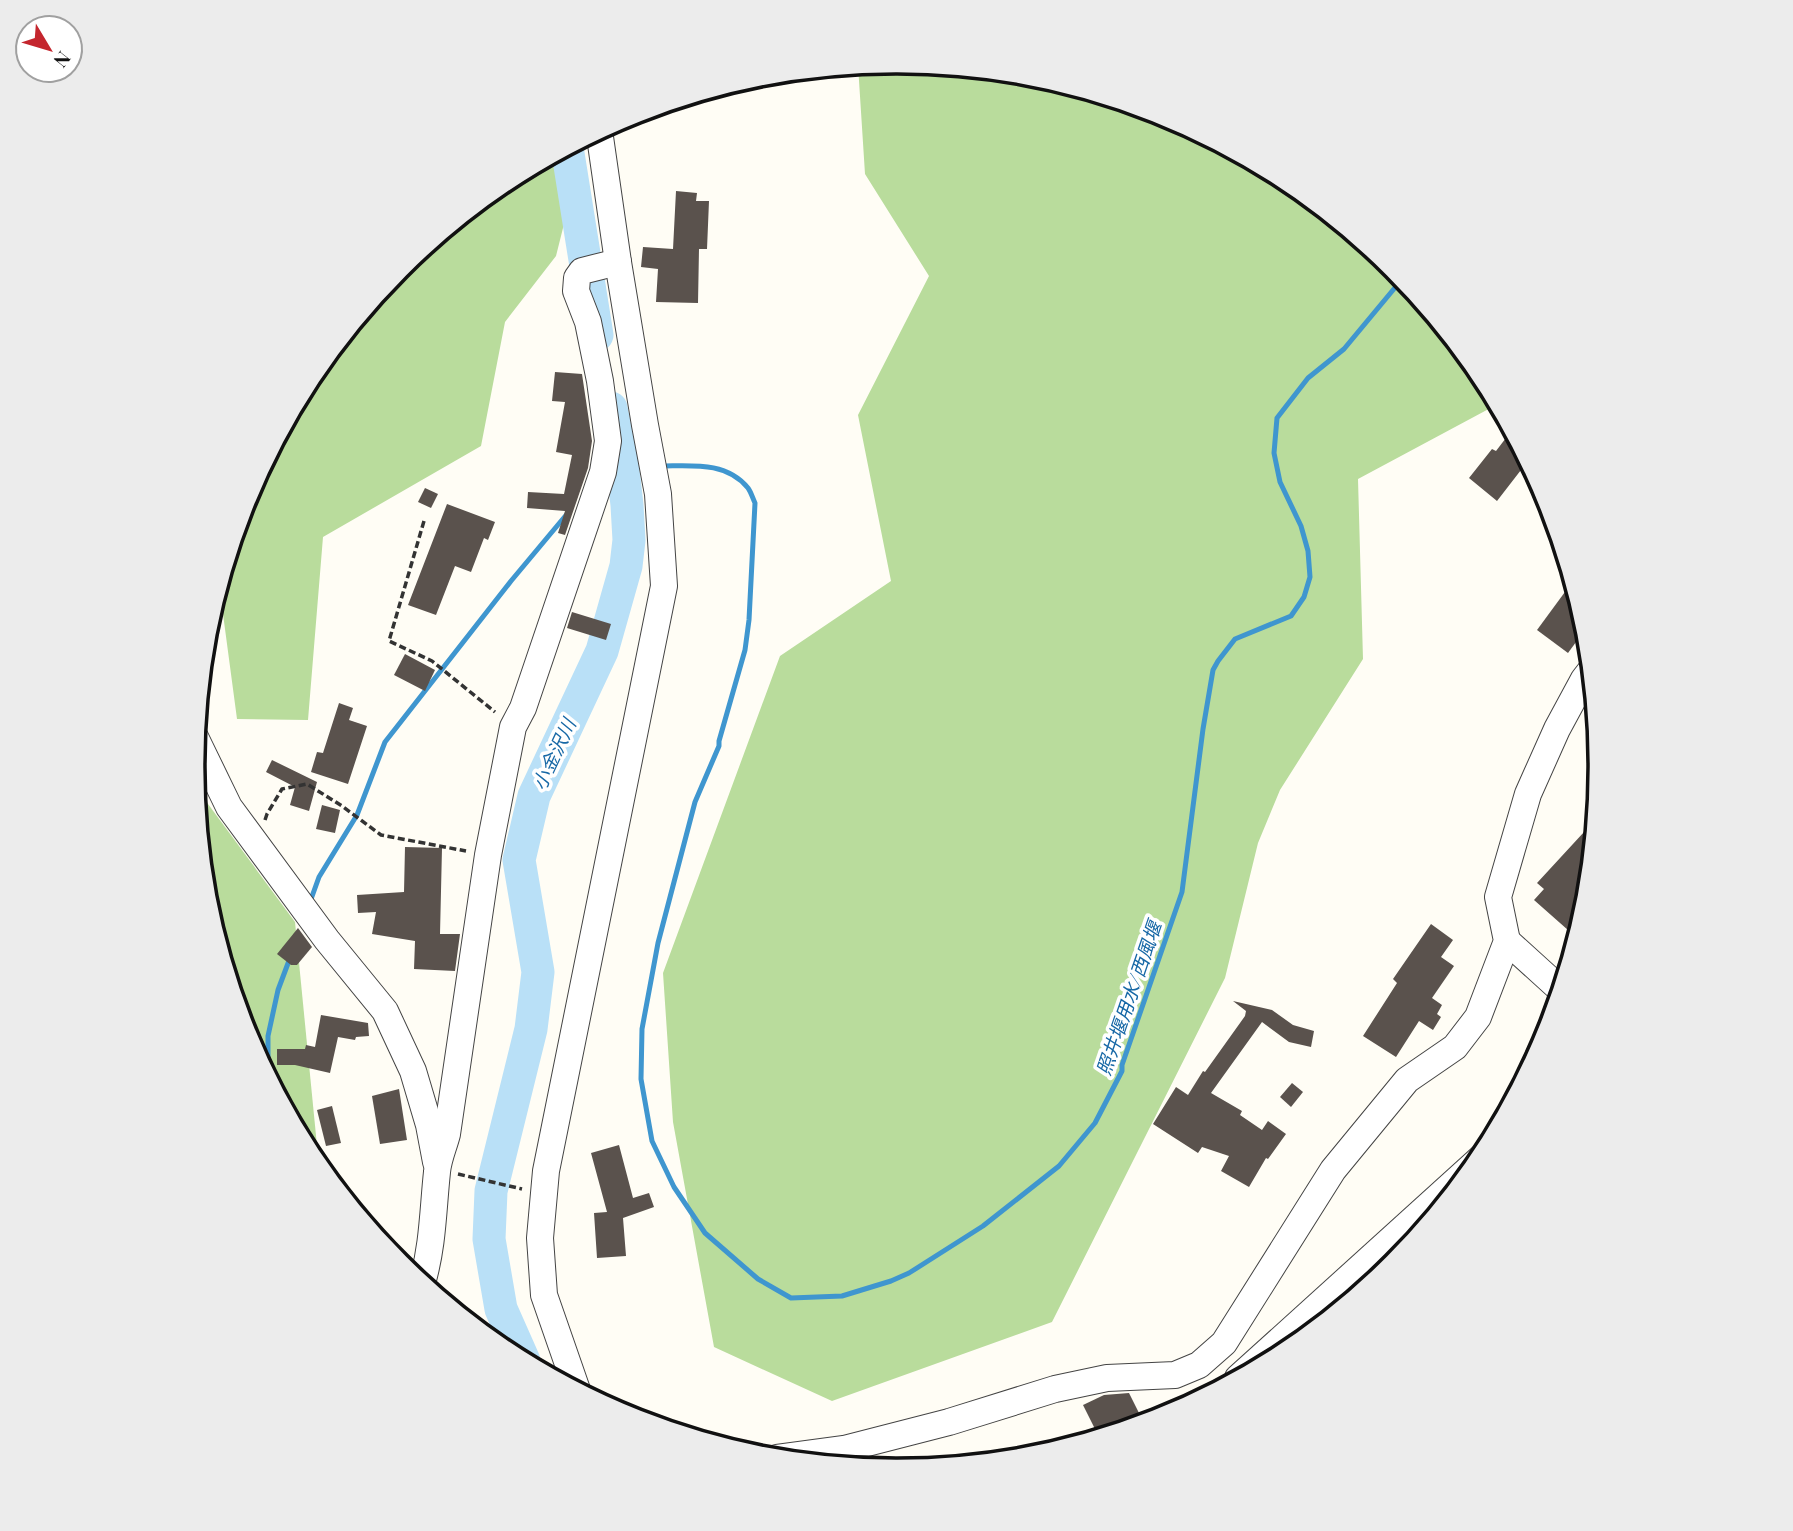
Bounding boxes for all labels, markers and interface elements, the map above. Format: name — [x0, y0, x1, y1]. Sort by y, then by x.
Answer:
north arrow — [14, 14, 84, 84]
text: N — [49, 47, 78, 74]
water label: 小金沢川 — [525, 712, 582, 794]
water label: 照井堰用水/西風堰 — [1090, 915, 1167, 1078]

